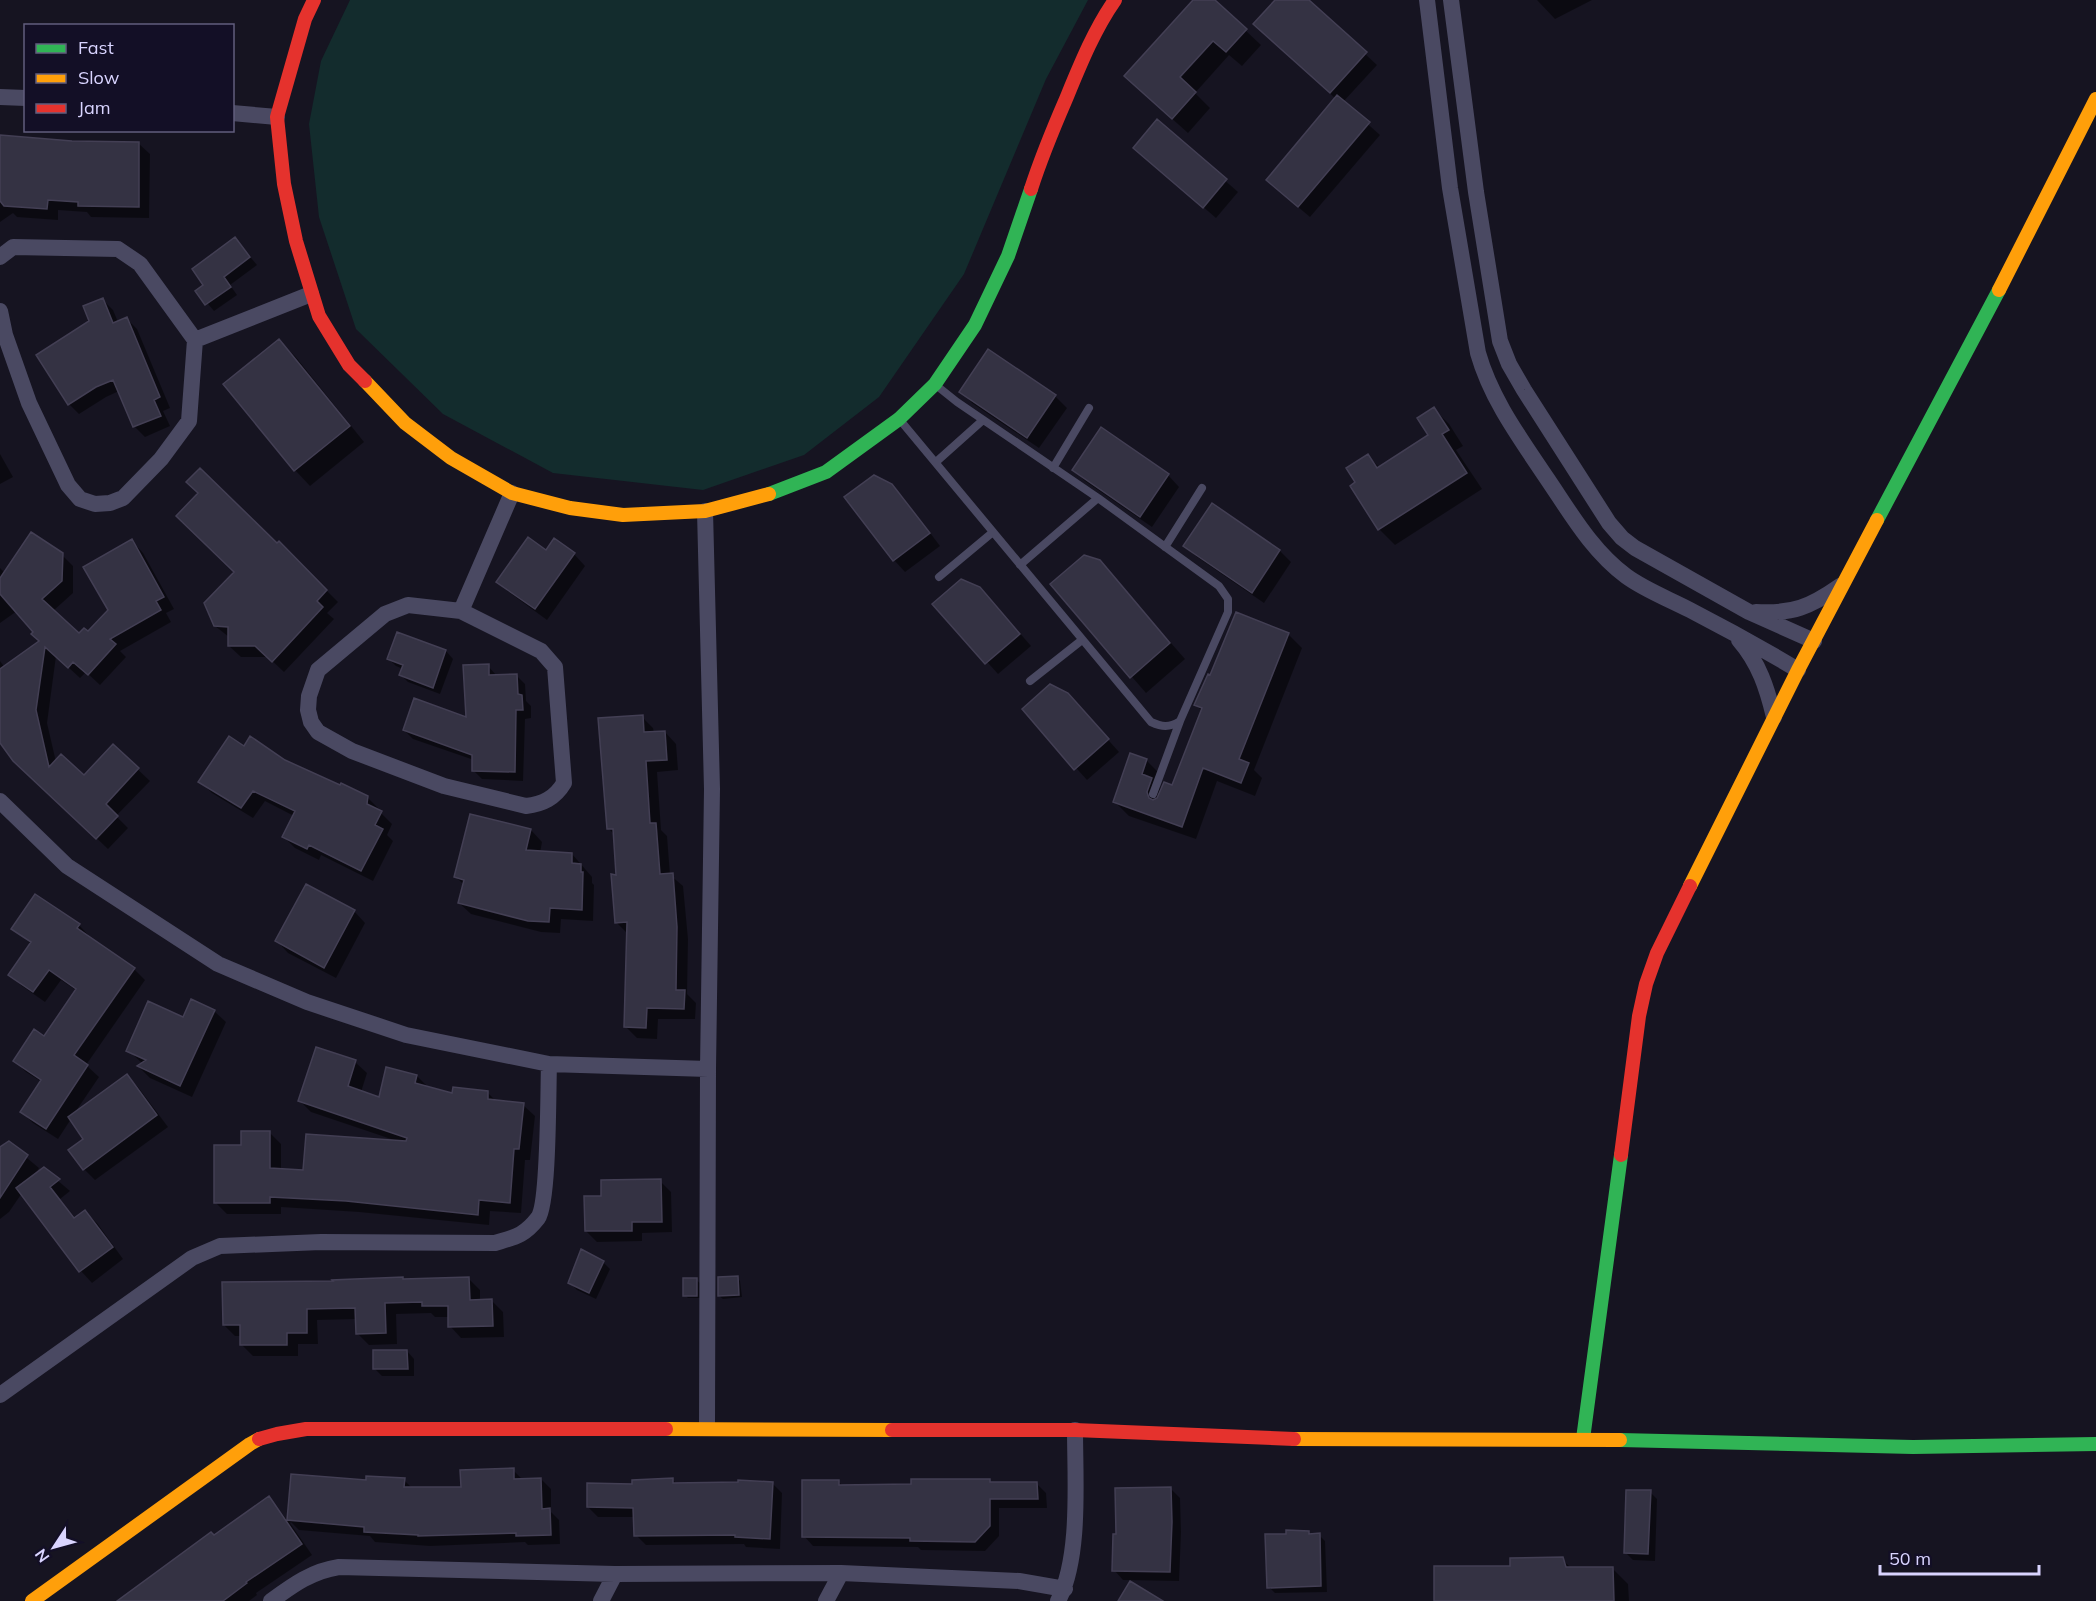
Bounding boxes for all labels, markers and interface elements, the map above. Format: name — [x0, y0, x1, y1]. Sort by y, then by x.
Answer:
legend — [24, 24, 234, 132]
text: Fast — [78, 36, 114, 59]
text: Slow — [78, 66, 120, 89]
text: Jam — [78, 96, 111, 119]
north arrow — [24, 1517, 84, 1577]
scale bar — [1880, 1538, 2039, 1576]
text: N — [30, 1545, 54, 1567]
text: 50 m — [1889, 1547, 1931, 1570]

